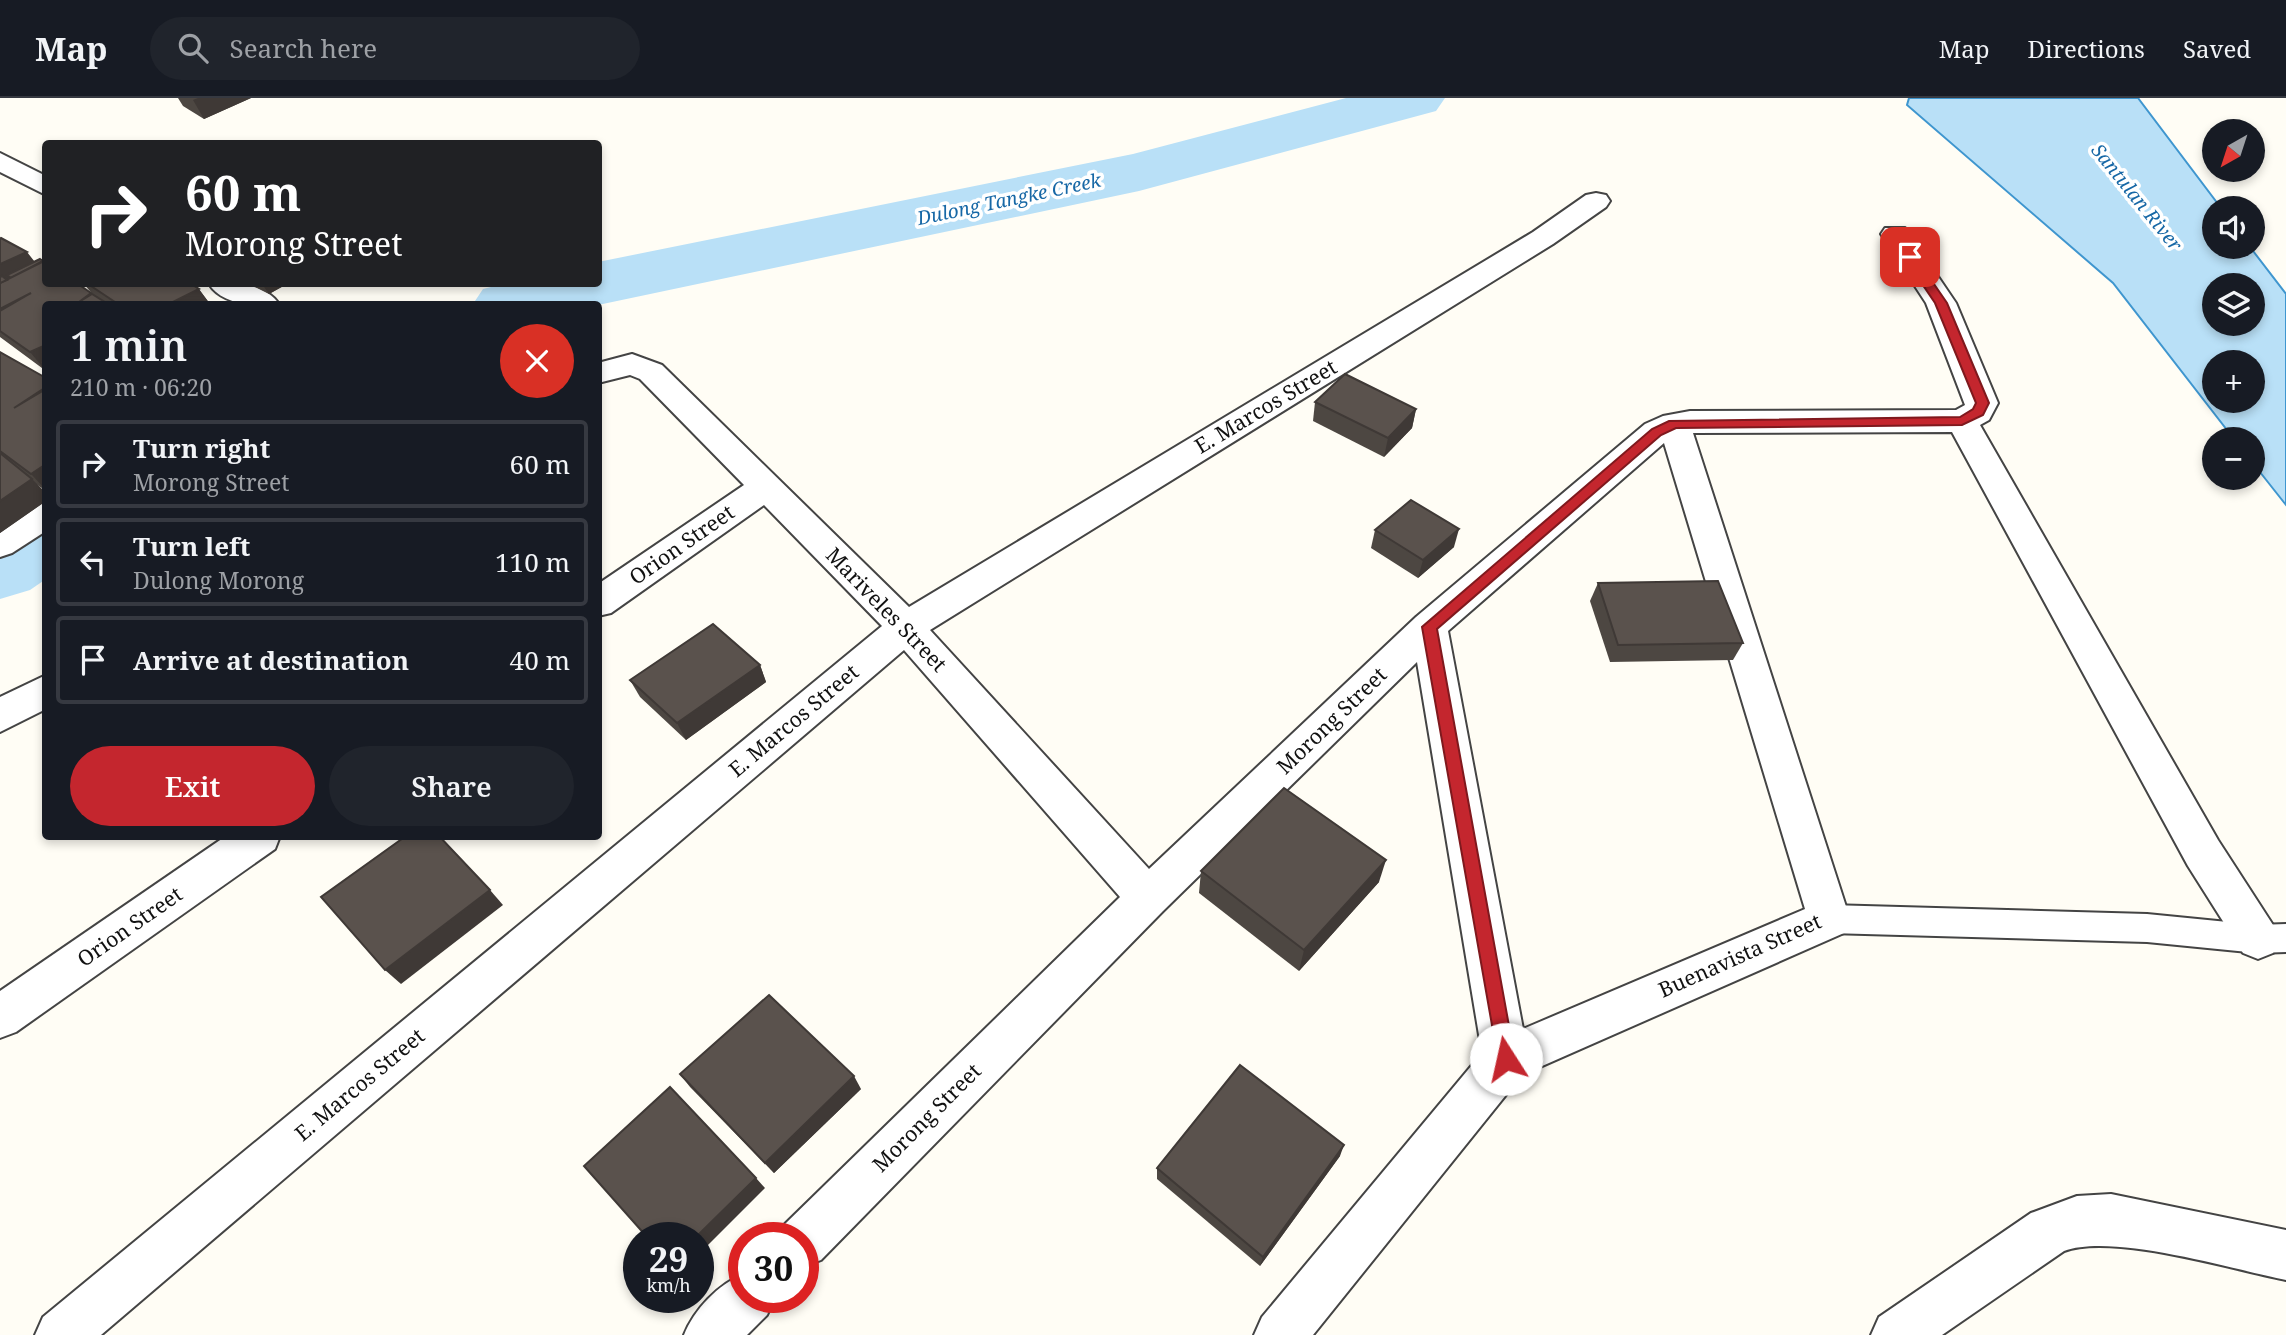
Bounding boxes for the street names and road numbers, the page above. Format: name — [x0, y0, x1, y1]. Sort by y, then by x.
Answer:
street label: E. Marcos Street — [1189, 353, 1342, 460]
street label: Orion Street — [623, 498, 739, 591]
street label: Mariveles Street — [820, 541, 953, 678]
street label: E. Marcos Street — [723, 658, 864, 783]
street label: Morong Street — [1270, 661, 1392, 780]
street label: Orion Street — [71, 880, 187, 973]
street label: Buenavista Street — [1654, 907, 1825, 1004]
street label: E. Marcos Street — [289, 1022, 430, 1147]
street label: Morong Street — [866, 1057, 987, 1178]

